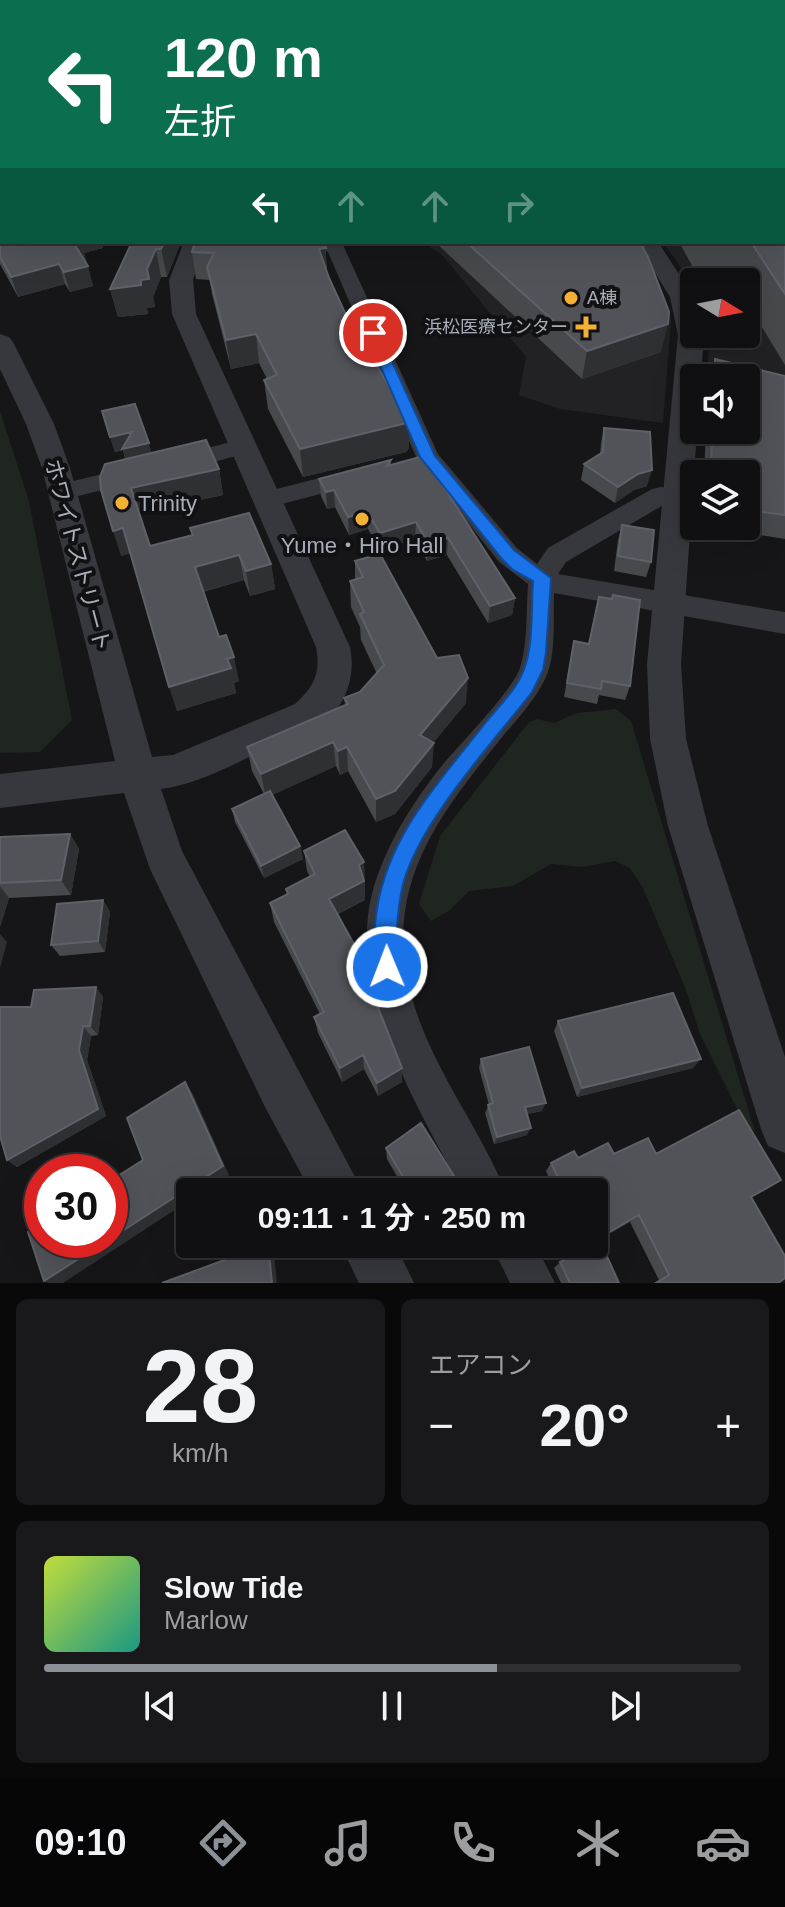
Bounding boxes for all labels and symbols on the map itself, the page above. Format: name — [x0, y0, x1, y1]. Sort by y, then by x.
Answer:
north arrow — [680, 268, 760, 348]
place label: A棟 — [587, 288, 617, 308]
marker: A棟 — [562, 289, 580, 307]
pin — [339, 299, 407, 367]
marker: 浜松医療センター — [575, 316, 597, 338]
place label: 浜松医療センター — [424, 317, 568, 337]
street label: ホワイトストリート — [40, 456, 115, 654]
place label: Trinity — [138, 491, 197, 516]
marker: Trinity — [113, 494, 131, 512]
marker: Yume・Hiro Hall — [353, 510, 371, 528]
place label: Yume・Hiro Hall — [281, 533, 443, 558]
position arrow — [345, 925, 429, 1009]
speed limit sign: 30 — [24, 1154, 128, 1258]

